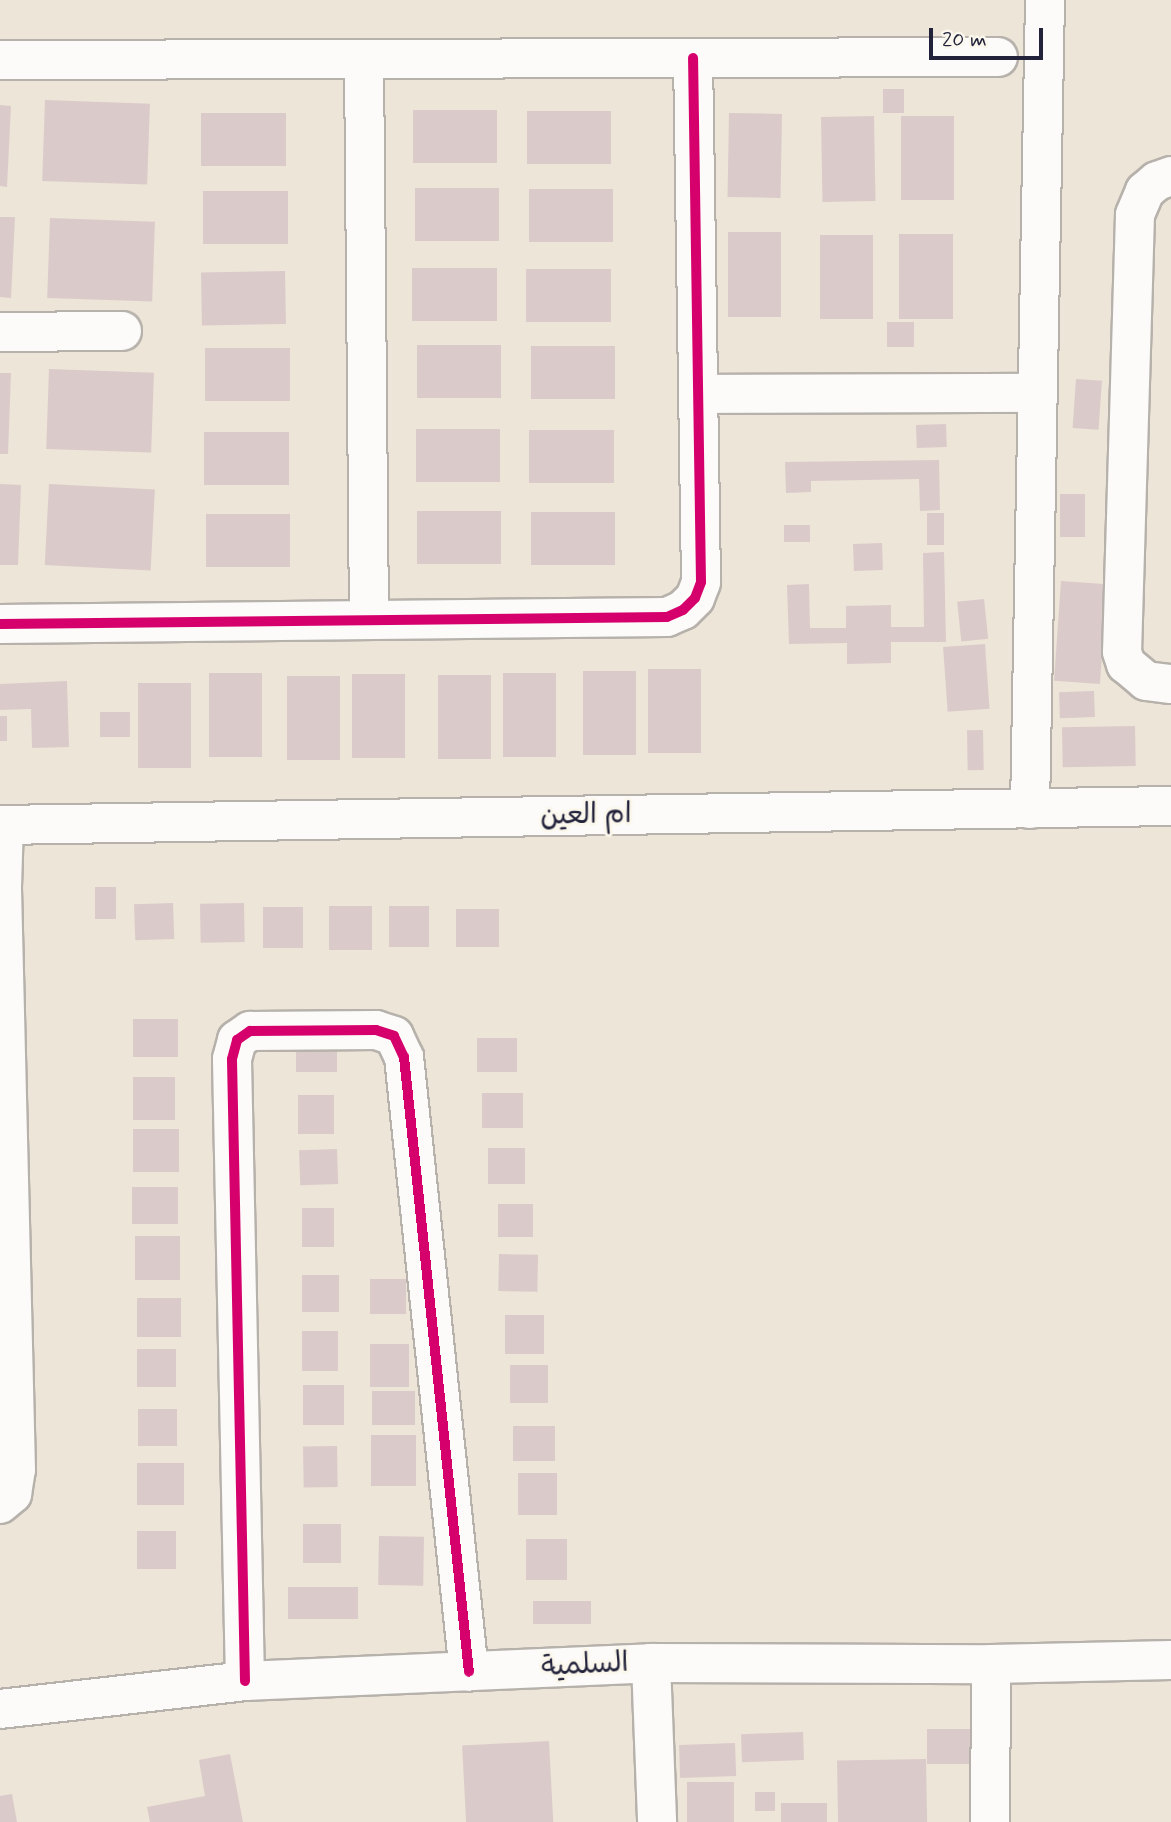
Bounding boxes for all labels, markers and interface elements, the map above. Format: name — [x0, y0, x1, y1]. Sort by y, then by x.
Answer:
scale bar — [933, 14, 1047, 58]
text: 20 m — [942, 26, 987, 54]
street label: ام العين — [540, 798, 632, 834]
street label: السلمية — [541, 1647, 629, 1685]

